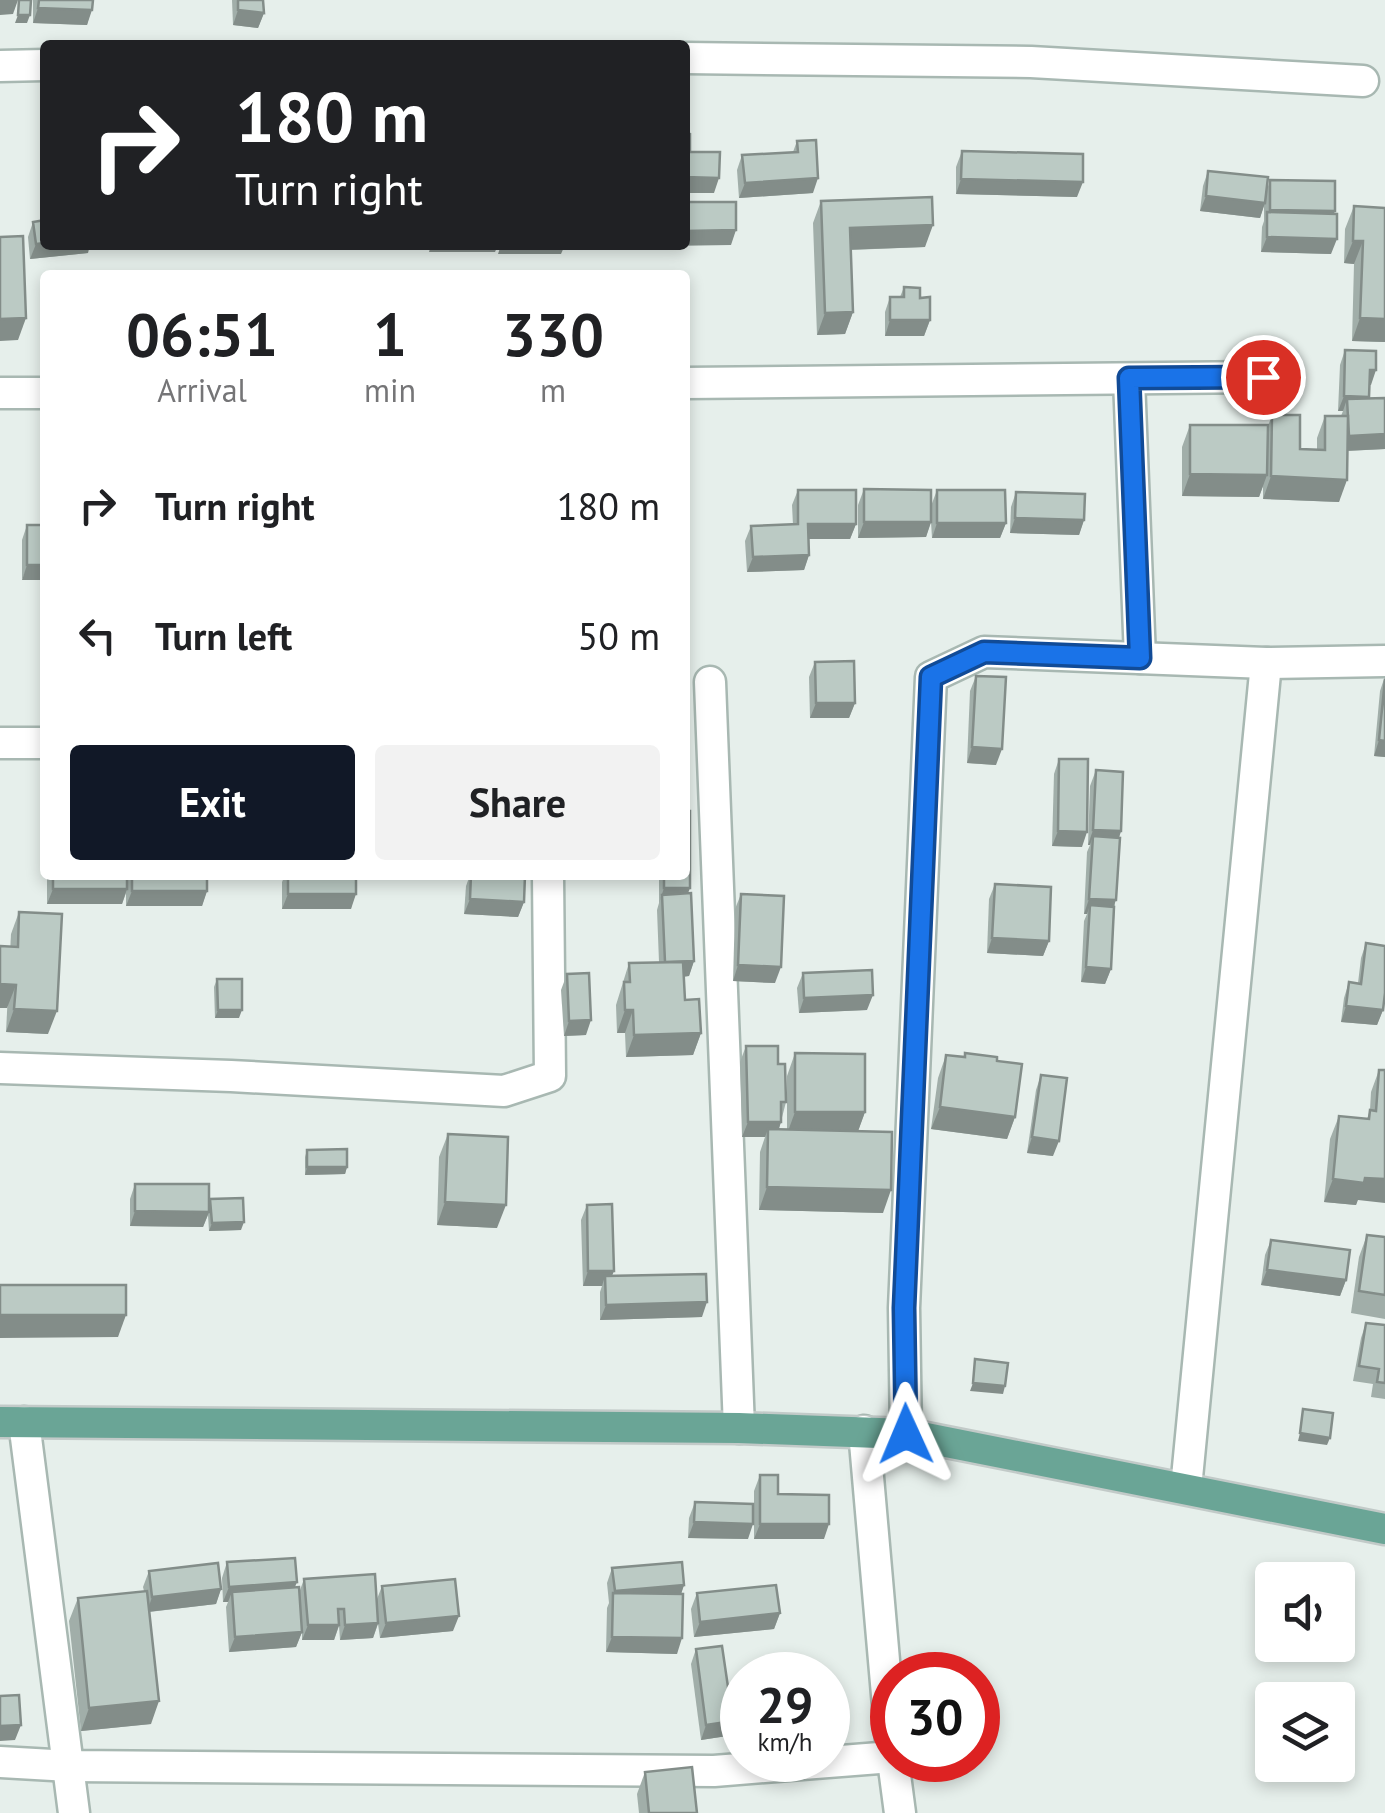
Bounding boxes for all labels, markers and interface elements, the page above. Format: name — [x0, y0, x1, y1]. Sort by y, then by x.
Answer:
text: 180 m — [235, 71, 428, 161]
icon: right — [70, 80, 200, 210]
text: Turn right — [235, 159, 423, 217]
text: 06:51 — [126, 295, 278, 373]
text: 1 — [373, 295, 407, 373]
text: 330 — [502, 295, 604, 373]
pin — [1221, 335, 1306, 420]
icon: arrive — [1236, 350, 1291, 405]
text: Arrival — [157, 369, 247, 411]
text: min — [364, 369, 416, 411]
text: m — [540, 369, 566, 411]
icon: right — [70, 478, 125, 533]
text: Turn right — [155, 481, 315, 530]
text: 180 m — [557, 481, 660, 530]
icon: left — [70, 608, 125, 663]
text: Turn left — [155, 611, 292, 660]
text: 50 m — [578, 611, 660, 660]
button: Exit — [70, 745, 355, 860]
button: Share — [375, 745, 660, 860]
position arrow — [854, 1382, 958, 1486]
map controls — [1255, 1562, 1355, 1782]
button: sound — [1255, 1562, 1355, 1662]
speed limit sign: 30 — [870, 1652, 1000, 1782]
text: 29 — [757, 1672, 813, 1737]
button: layers — [1255, 1682, 1355, 1782]
text: km/h — [758, 1726, 812, 1758]

